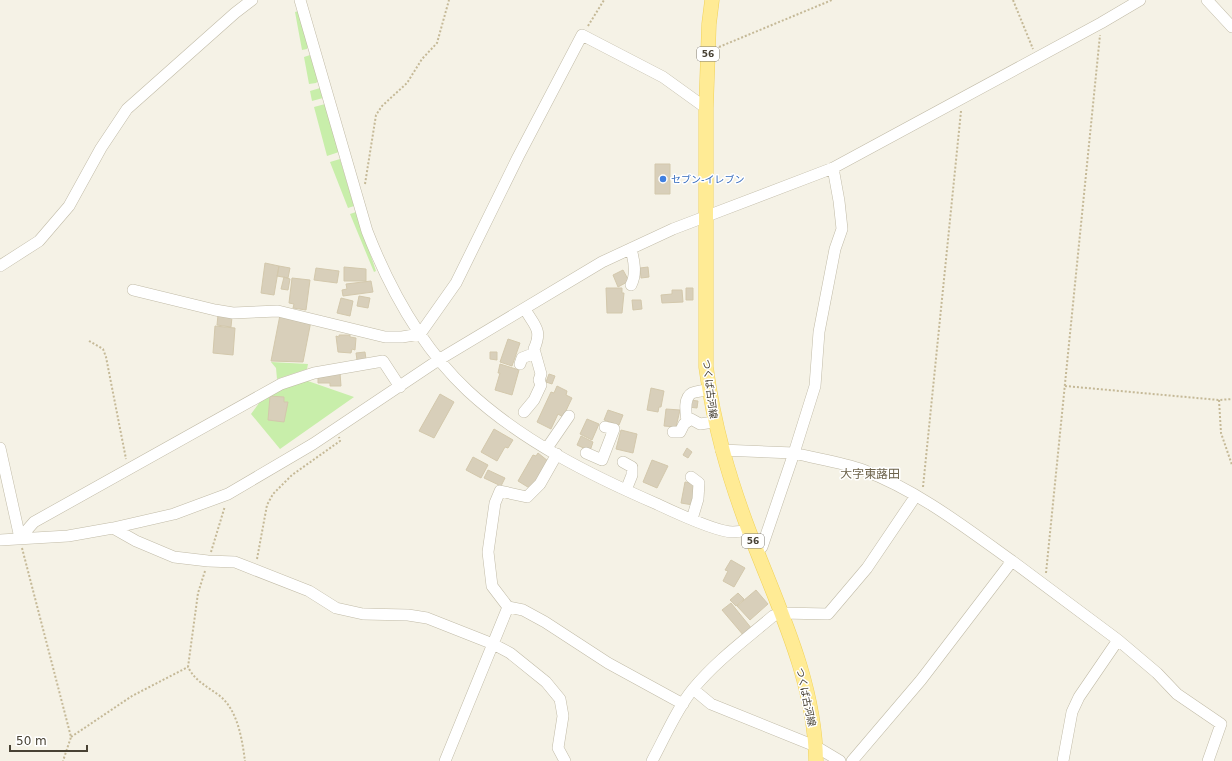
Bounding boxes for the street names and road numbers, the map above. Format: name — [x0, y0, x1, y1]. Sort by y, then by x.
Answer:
road number: 56 — [697, 47, 719, 61]
street label: つくば古河線 — [701, 359, 719, 419]
road number: 56 — [742, 534, 764, 548]
street label: つくば古河線 — [794, 667, 818, 727]

